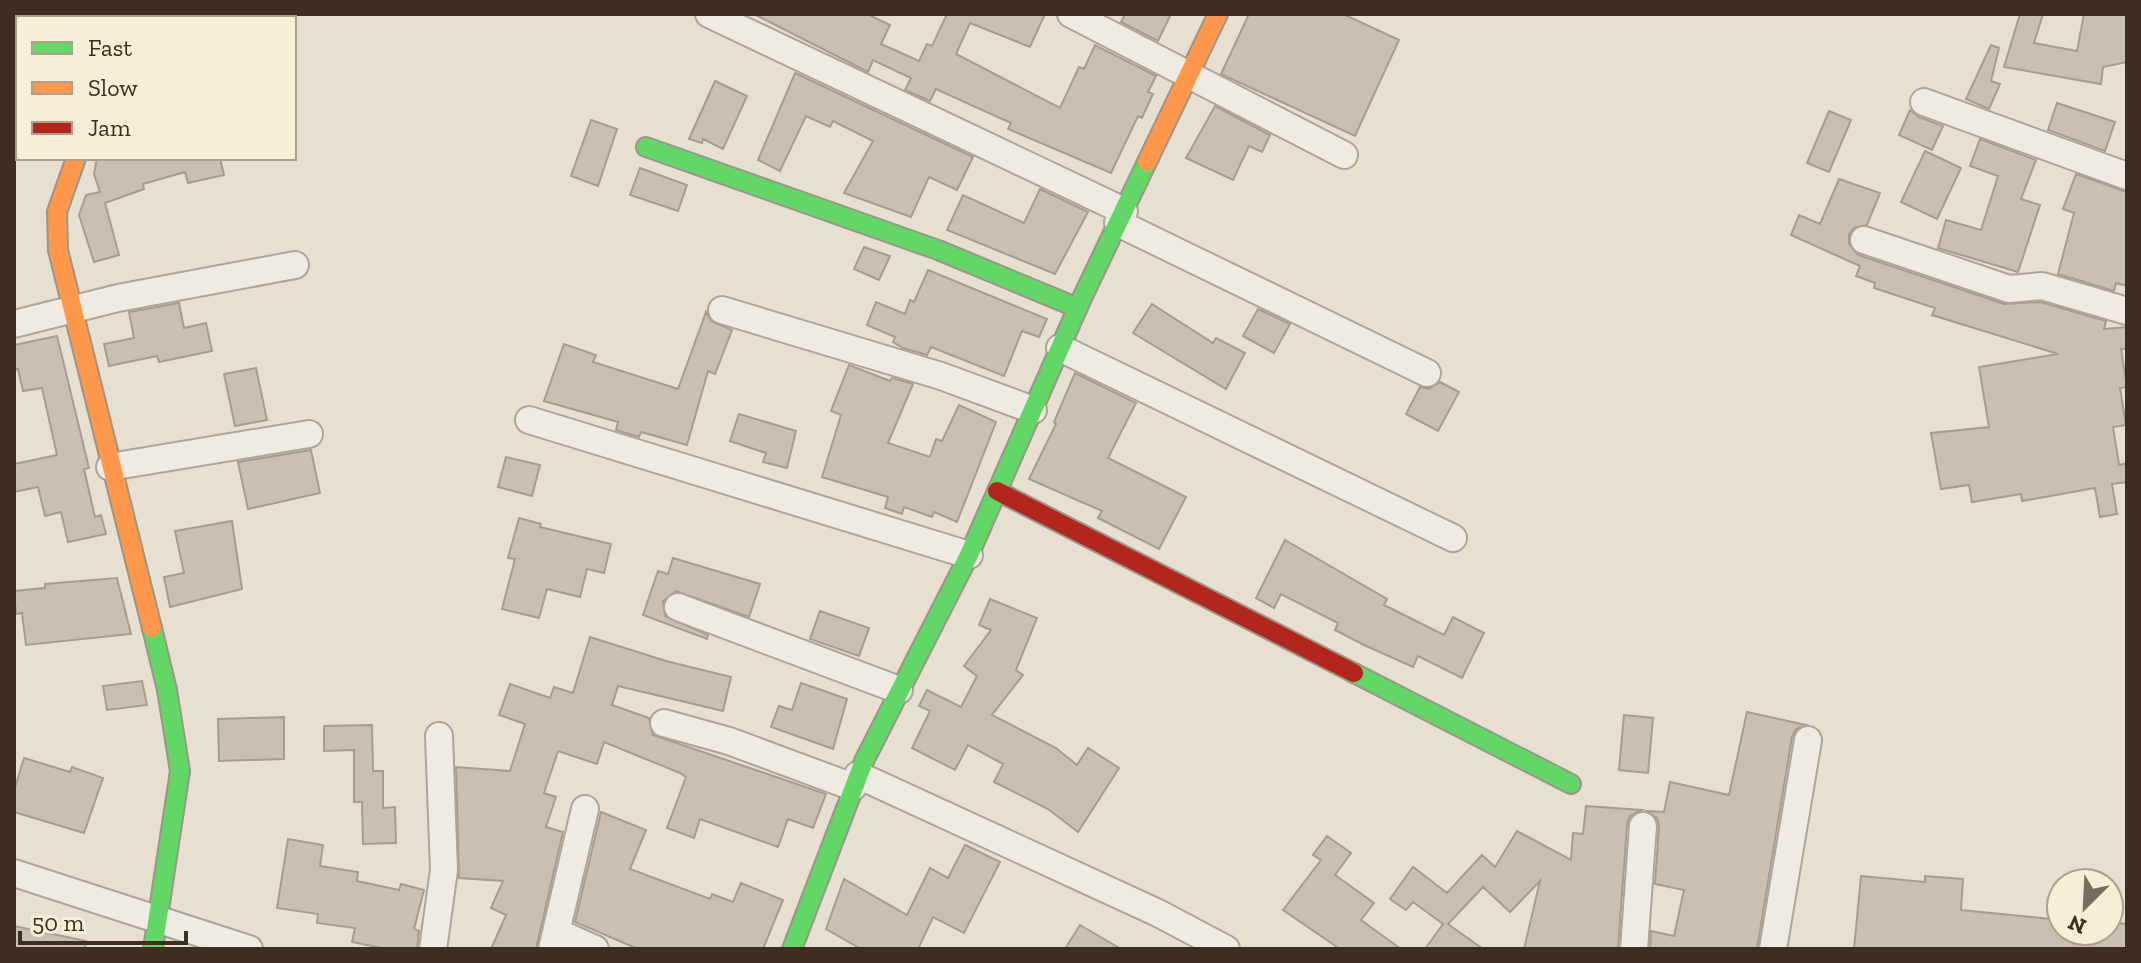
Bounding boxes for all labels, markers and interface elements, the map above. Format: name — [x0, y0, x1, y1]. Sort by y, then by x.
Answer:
legend — [16, 16, 296, 160]
text: Fast — [88, 33, 132, 62]
text: Slow — [88, 73, 138, 102]
text: Jam — [88, 113, 131, 142]
north arrow — [2045, 867, 2125, 947]
scale bar — [20, 895, 186, 945]
text: 50 m — [32, 908, 85, 937]
text: N — [2064, 909, 2090, 941]

